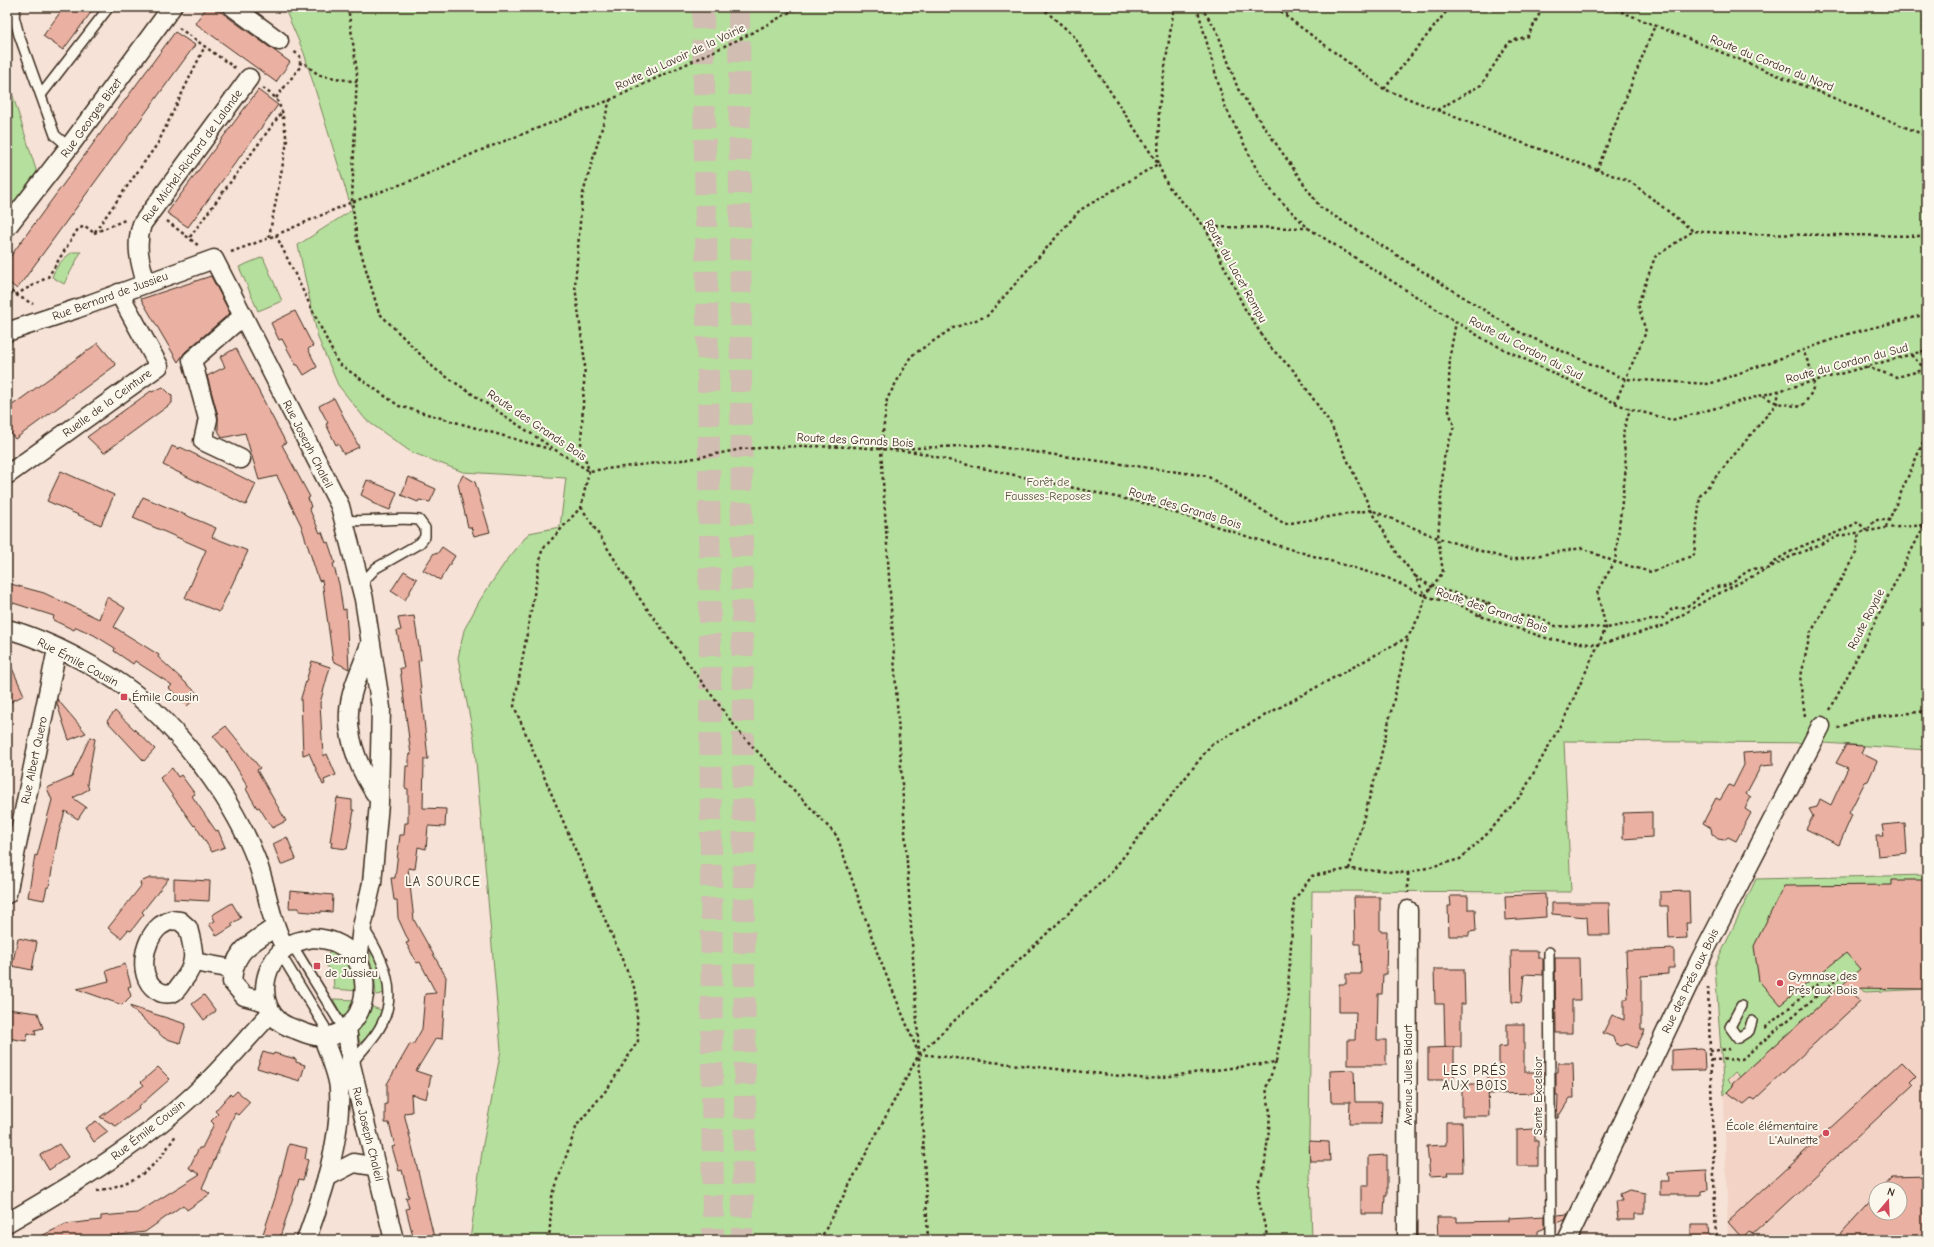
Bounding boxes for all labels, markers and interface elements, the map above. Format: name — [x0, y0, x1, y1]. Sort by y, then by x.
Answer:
street label: Route du Lavoir de la Voirie — [613, 21, 747, 93]
street label: Route du Cordon du Nord — [1708, 32, 1836, 94]
street label: Rue Georges Bizet — [58, 75, 125, 160]
street label: Rue Michel-Richard de Lalande — [139, 87, 245, 225]
street label: Route du Lacet Rompu — [1202, 217, 1270, 325]
street label: Rue Bernard de Jussieu — [50, 269, 170, 323]
street label: Route du Cordon du Sud — [1467, 313, 1585, 383]
street label: Route du Cordon du Sud — [1784, 340, 1910, 386]
street label: Ruelle de la Ceinture — [60, 366, 154, 440]
street label: Route des Grands Bois — [485, 387, 589, 463]
street label: Rue Joseph Chaleil — [280, 398, 336, 490]
street label: Route des Grands Bois — [796, 430, 914, 450]
park label: Forêt de Fausses-Reposes — [1005, 475, 1091, 503]
street label: Route des Grands Bois — [1127, 484, 1243, 532]
street label: Route des Grands Bois — [1435, 584, 1549, 636]
street label: Route Royale — [1845, 586, 1887, 652]
street label: Rue Émile Cousin — [35, 635, 121, 689]
place label: Émile Cousin — [132, 690, 199, 704]
marker: Émile Cousin — [119, 692, 129, 702]
street label: Rue Albert Quero — [18, 715, 50, 805]
district label: LA SOURCE — [405, 874, 481, 889]
street label: Rue des Prés aux Bois — [1659, 927, 1721, 1035]
place label: Bernard de Jussieu — [325, 952, 378, 980]
marker: Bernard de Jussieu — [312, 961, 322, 971]
place label: Gymnase des Prés aux Bois — [1788, 969, 1858, 997]
marker: Gymnase des Prés aux Bois — [1775, 978, 1785, 988]
street label: Avenue Jules Bidart — [1401, 1024, 1415, 1125]
street label: Sente Excelsior — [1531, 1057, 1545, 1135]
district label: LES PRÉS AUX BOIS — [1442, 1062, 1508, 1093]
street label: Rue Joseph Chaleil — [349, 1085, 387, 1183]
street label: Rue Émile Cousin — [108, 1097, 188, 1163]
place label: École élémentaire L'Aulnette — [1726, 1119, 1818, 1147]
marker: École élémentaire L'Aulnette — [1821, 1128, 1831, 1138]
north arrow — [1868, 1181, 1908, 1221]
text: N — [1886, 1185, 1897, 1199]

